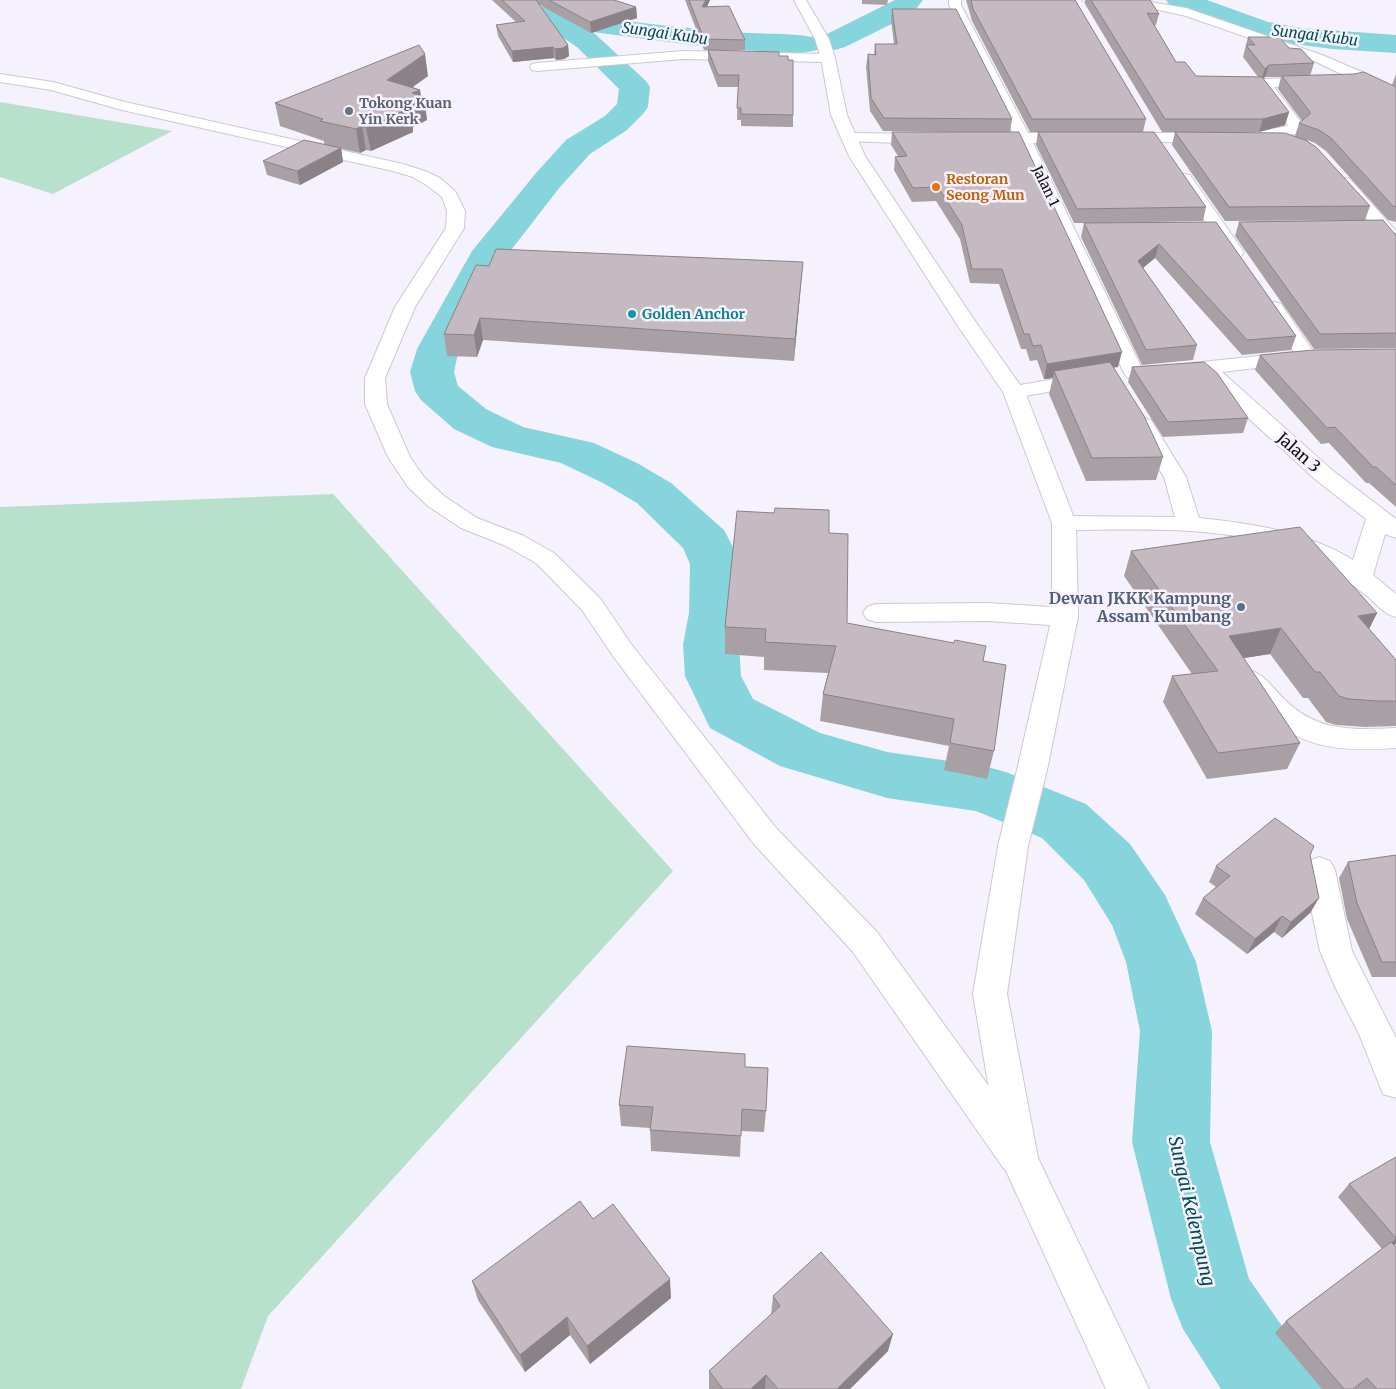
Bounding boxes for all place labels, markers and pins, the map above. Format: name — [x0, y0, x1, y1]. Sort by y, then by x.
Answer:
place label: Tokong Kuan Yin Kerk — [358, 94, 452, 128]
marker: Tokong Kuan Yin Kerk — [343, 105, 355, 117]
place label: Restoran Seong Mun — [946, 170, 1025, 204]
marker: Restoran Seong Mun — [930, 181, 942, 193]
place label: Golden Anchor — [642, 305, 745, 323]
marker: Golden Anchor — [626, 308, 638, 320]
place label: Dewan JKKK Kampung Assam Kumbang — [1049, 588, 1231, 626]
marker: Dewan JKKK Kampung Assam Kumbang — [1235, 601, 1247, 613]

